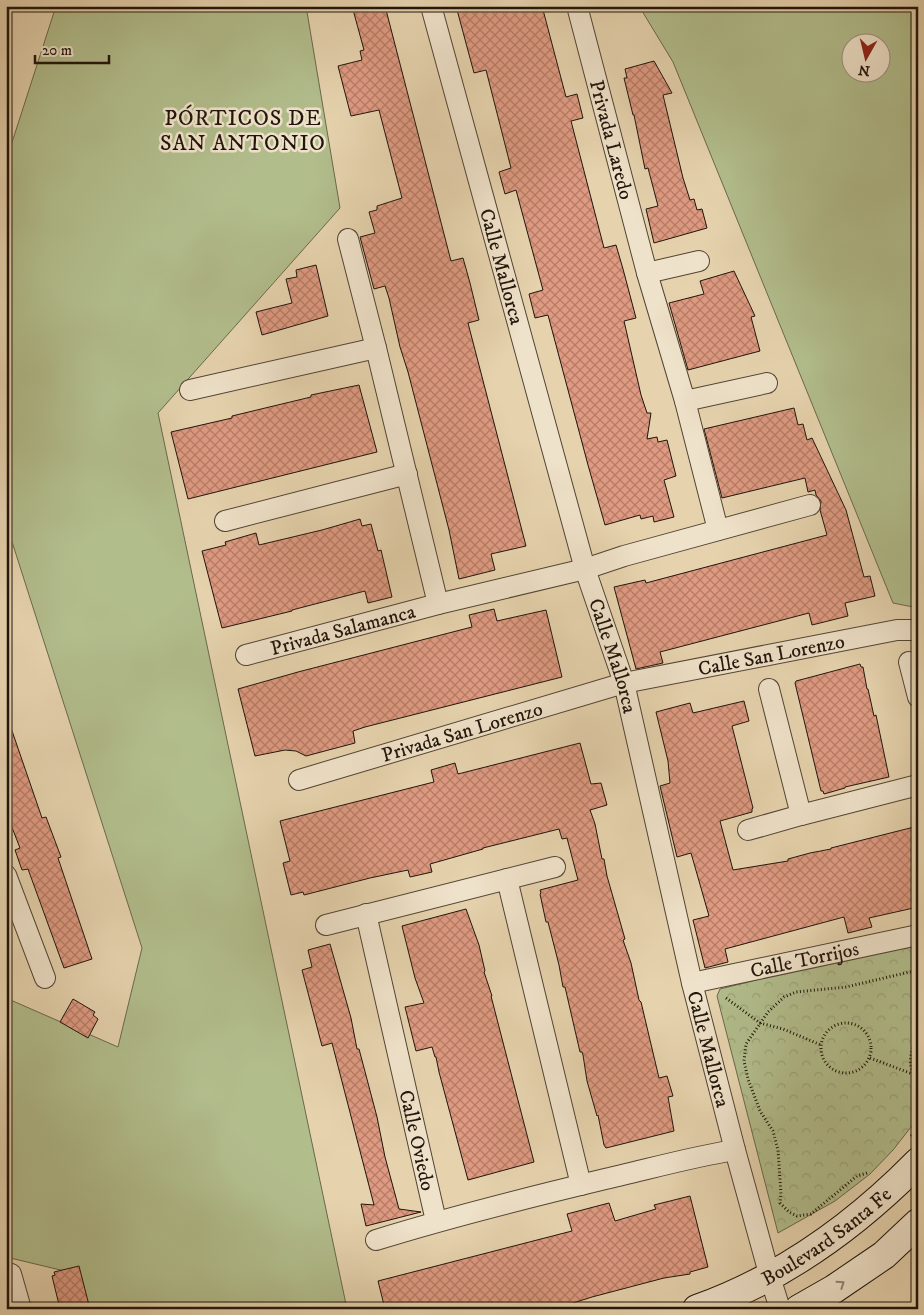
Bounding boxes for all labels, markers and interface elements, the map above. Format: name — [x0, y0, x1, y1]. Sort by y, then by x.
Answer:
scale bar — [35, 32, 109, 64]
north arrow — [842, 32, 892, 82]
text: 20 m — [42, 41, 72, 60]
text: N — [857, 60, 871, 80]
street label: Privada Laredo — [583, 77, 638, 202]
district label: PÓRTICOS DE SAN ANTONIO — [160, 104, 326, 157]
street label: Calle Mallorca — [473, 206, 529, 328]
street label: Calle Mallorca — [582, 595, 642, 716]
street label: Privada Salamanca — [268, 599, 419, 662]
street label: Calle San Lorenzo — [696, 629, 847, 682]
street label: Privada San Lorenzo — [379, 697, 546, 769]
street label: Calle Torrijos — [748, 937, 862, 984]
street label: Calle Mallorca — [681, 989, 735, 1111]
street label: Calle Oviedo — [393, 1088, 440, 1193]
street label: Boulevard Santa Fe — [758, 1183, 897, 1292]
one-way arrow — [835, 1281, 845, 1290]

